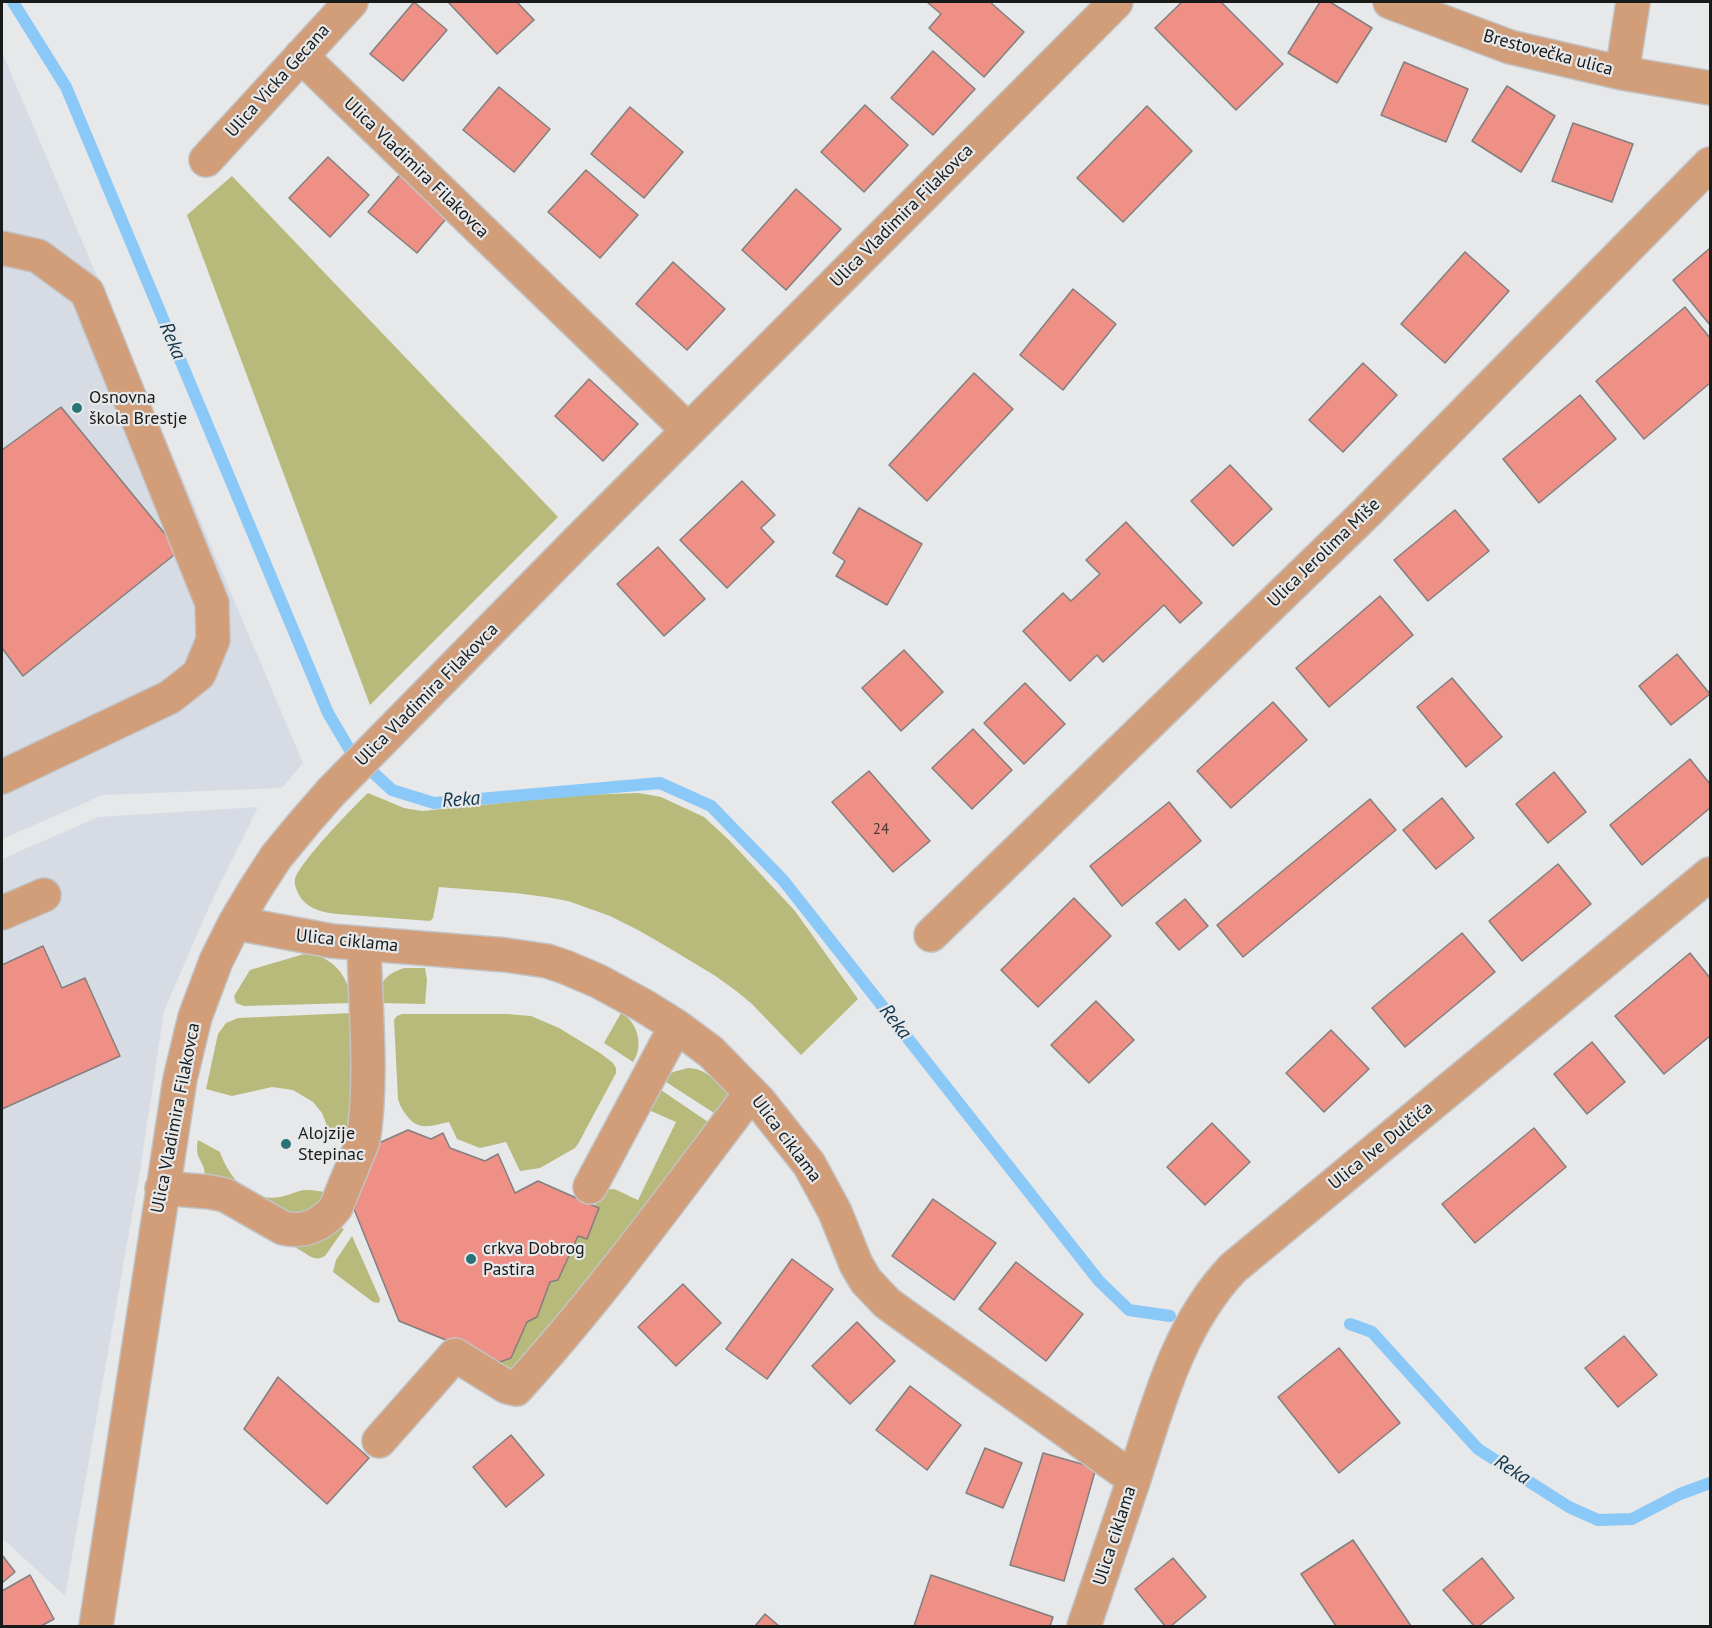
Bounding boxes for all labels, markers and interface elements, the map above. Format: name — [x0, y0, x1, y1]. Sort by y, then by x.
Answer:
street label: Ulica Vicka Gecana — [221, 20, 335, 142]
street label: Brestovečka ulica — [1481, 25, 1615, 81]
street label: Ulica Vladimira Filakovca — [339, 93, 493, 243]
street label: Ulica Vladimira Filakovca — [826, 140, 978, 292]
water label: Reka — [154, 319, 190, 363]
place label: Osnovna škola Brestje — [89, 387, 187, 430]
marker: Osnovna škola Brestje — [70, 401, 84, 415]
street label: Ulica Jerolima Miše — [1263, 494, 1385, 612]
street label: Ulica Vladimira Filakovca — [351, 619, 503, 771]
water label: Reka — [441, 787, 481, 813]
house number: 24 — [873, 821, 889, 839]
street label: Ulica ciklama — [295, 925, 399, 957]
water label: Reka — [874, 1000, 916, 1044]
street label: Ulica Vladimira Filakovca — [147, 1021, 205, 1215]
street label: Ulica ciklama — [746, 1091, 826, 1187]
street label: Ulica Ive Dulčića — [1324, 1097, 1438, 1195]
place label: Alojzije Stepinac — [298, 1123, 364, 1166]
marker: Alojzije Stepinac — [279, 1137, 293, 1151]
place label: crkva Dobrog Pastira — [483, 1238, 585, 1280]
marker: crkva Dobrog Pastira — [464, 1252, 478, 1266]
water label: Reka — [1490, 1450, 1534, 1490]
street label: Ulica ciklama — [1089, 1484, 1141, 1588]

